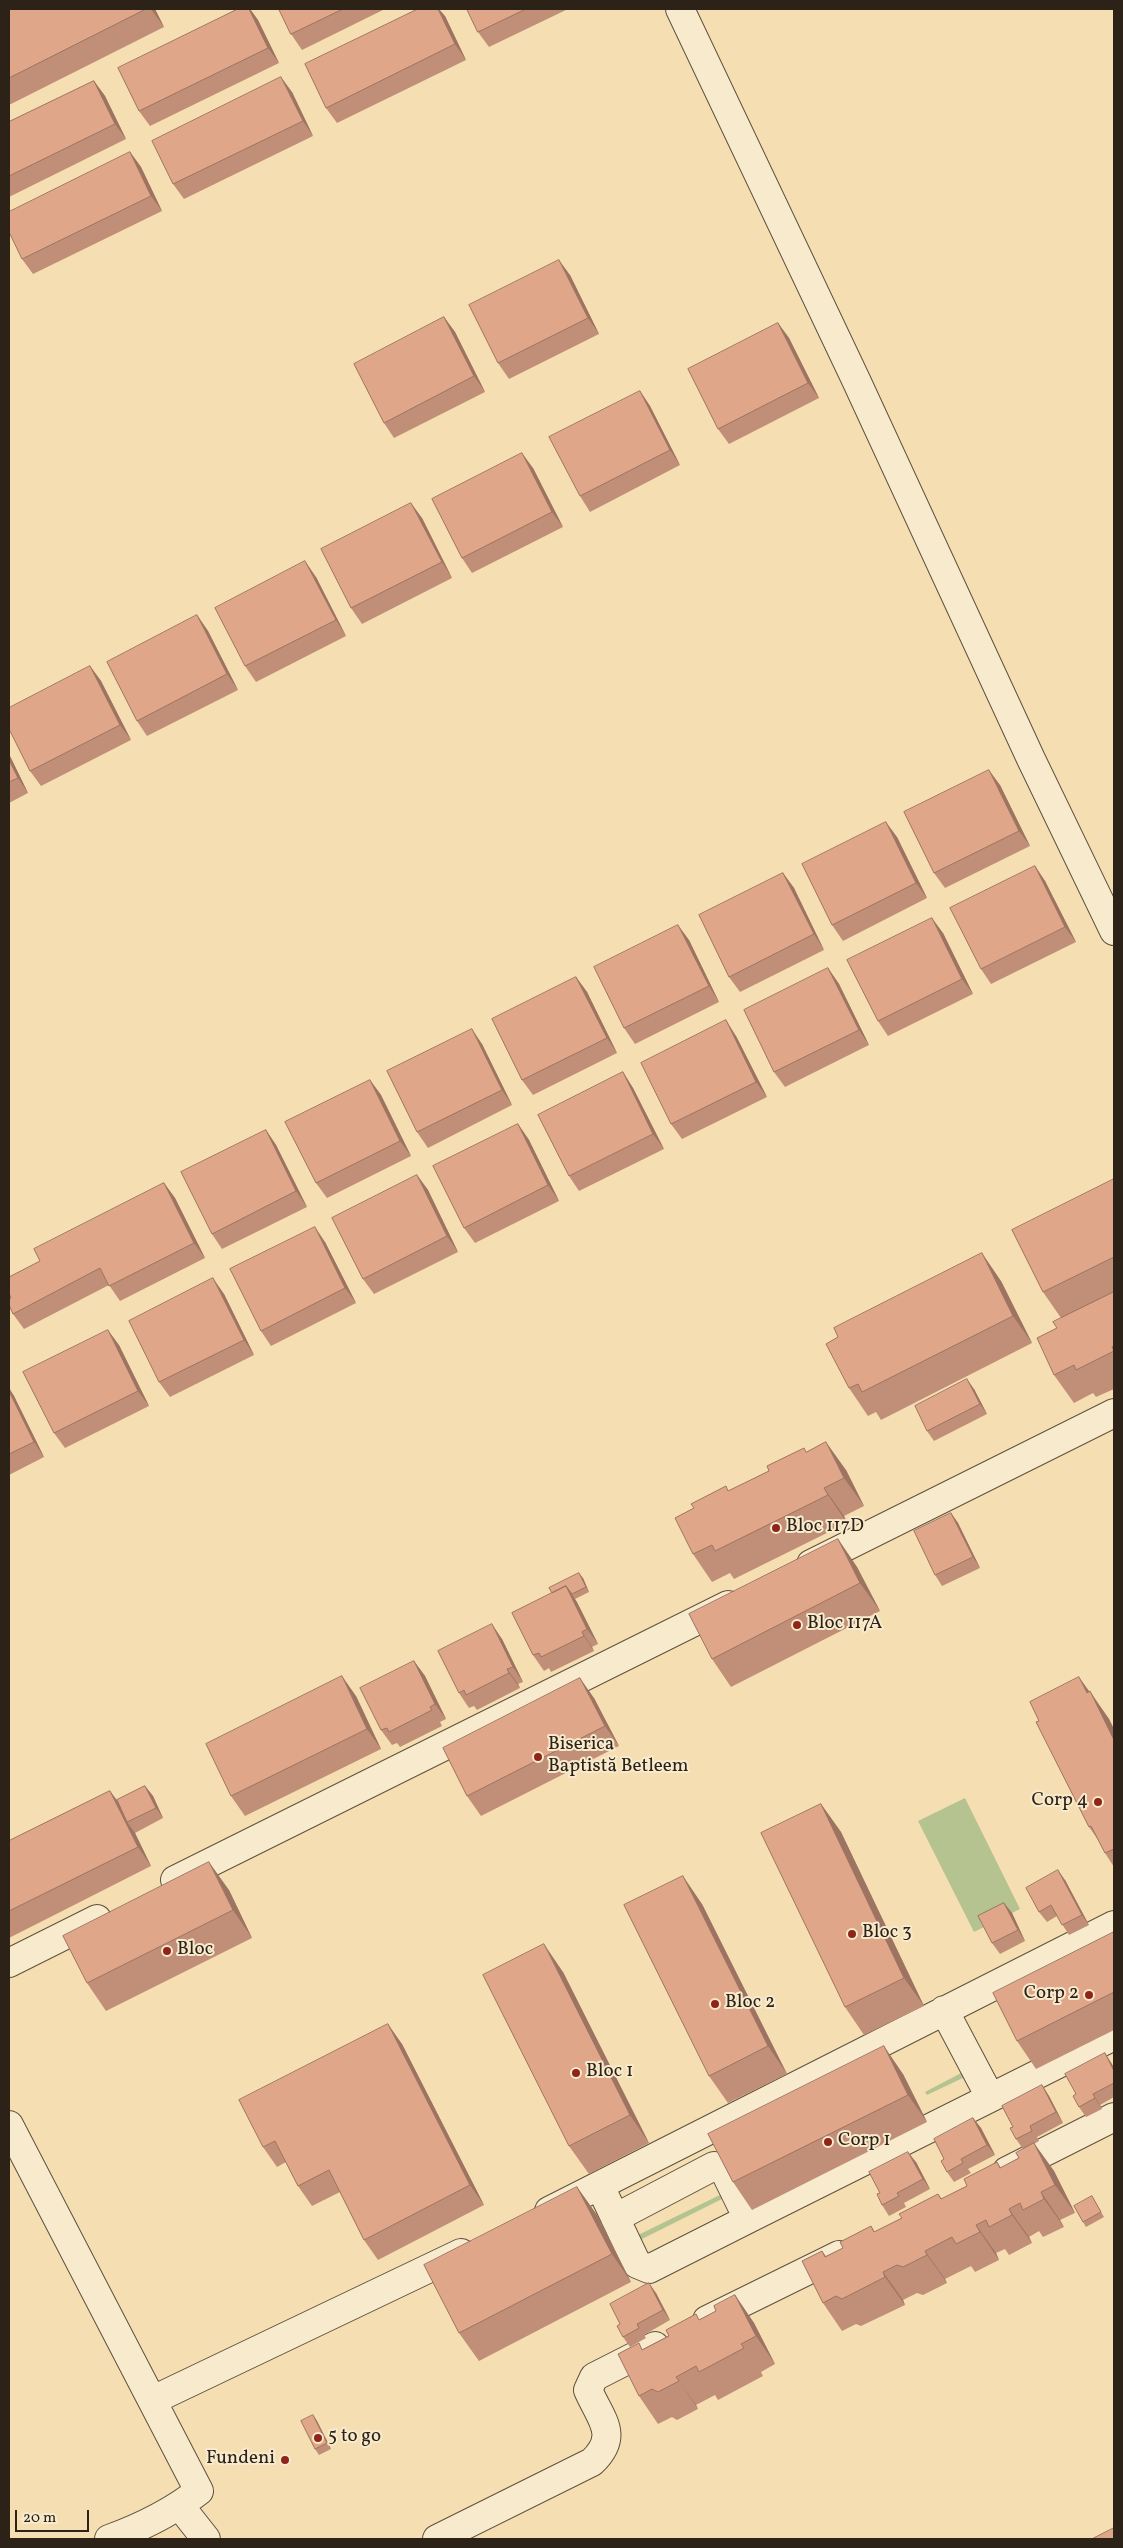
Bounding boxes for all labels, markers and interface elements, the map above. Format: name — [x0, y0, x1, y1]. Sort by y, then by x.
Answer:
place label: Bloc 117D — [786, 1517, 864, 1539]
marker: Bloc 117D — [770, 1522, 782, 1534]
place label: Bloc 117A — [807, 1614, 882, 1636]
marker: Bloc 117A — [791, 1619, 803, 1631]
place label: Biserica Baptistă Betleem — [548, 1735, 689, 1779]
marker: Biserica Baptistă Betleem — [532, 1751, 544, 1763]
place label: Corp 4 — [1031, 1791, 1088, 1813]
marker: Corp 4 — [1092, 1796, 1104, 1808]
place label: Bloc 3 — [862, 1923, 912, 1945]
marker: Bloc 3 — [846, 1928, 858, 1940]
place label: Bloc — [177, 1940, 213, 1962]
marker: Bloc — [161, 1945, 173, 1957]
place label: Corp 2 — [1024, 1984, 1079, 2006]
marker: Corp 2 — [1083, 1989, 1095, 2001]
place label: Bloc 2 — [725, 1993, 775, 2015]
marker: Bloc 2 — [709, 1998, 721, 2010]
place label: Bloc 1 — [586, 2062, 633, 2084]
marker: Bloc 1 — [570, 2067, 582, 2079]
place label: Corp 1 — [838, 2131, 891, 2153]
marker: Corp 1 — [822, 2136, 834, 2148]
place label: 5 to go — [328, 2427, 381, 2449]
marker: 5 to go — [312, 2432, 324, 2444]
place label: Fundeni — [206, 2449, 275, 2471]
marker: Fundeni — [279, 2454, 291, 2466]
scale bar — [18, 2500, 91, 2532]
text: 20 m — [23, 2508, 56, 2529]

